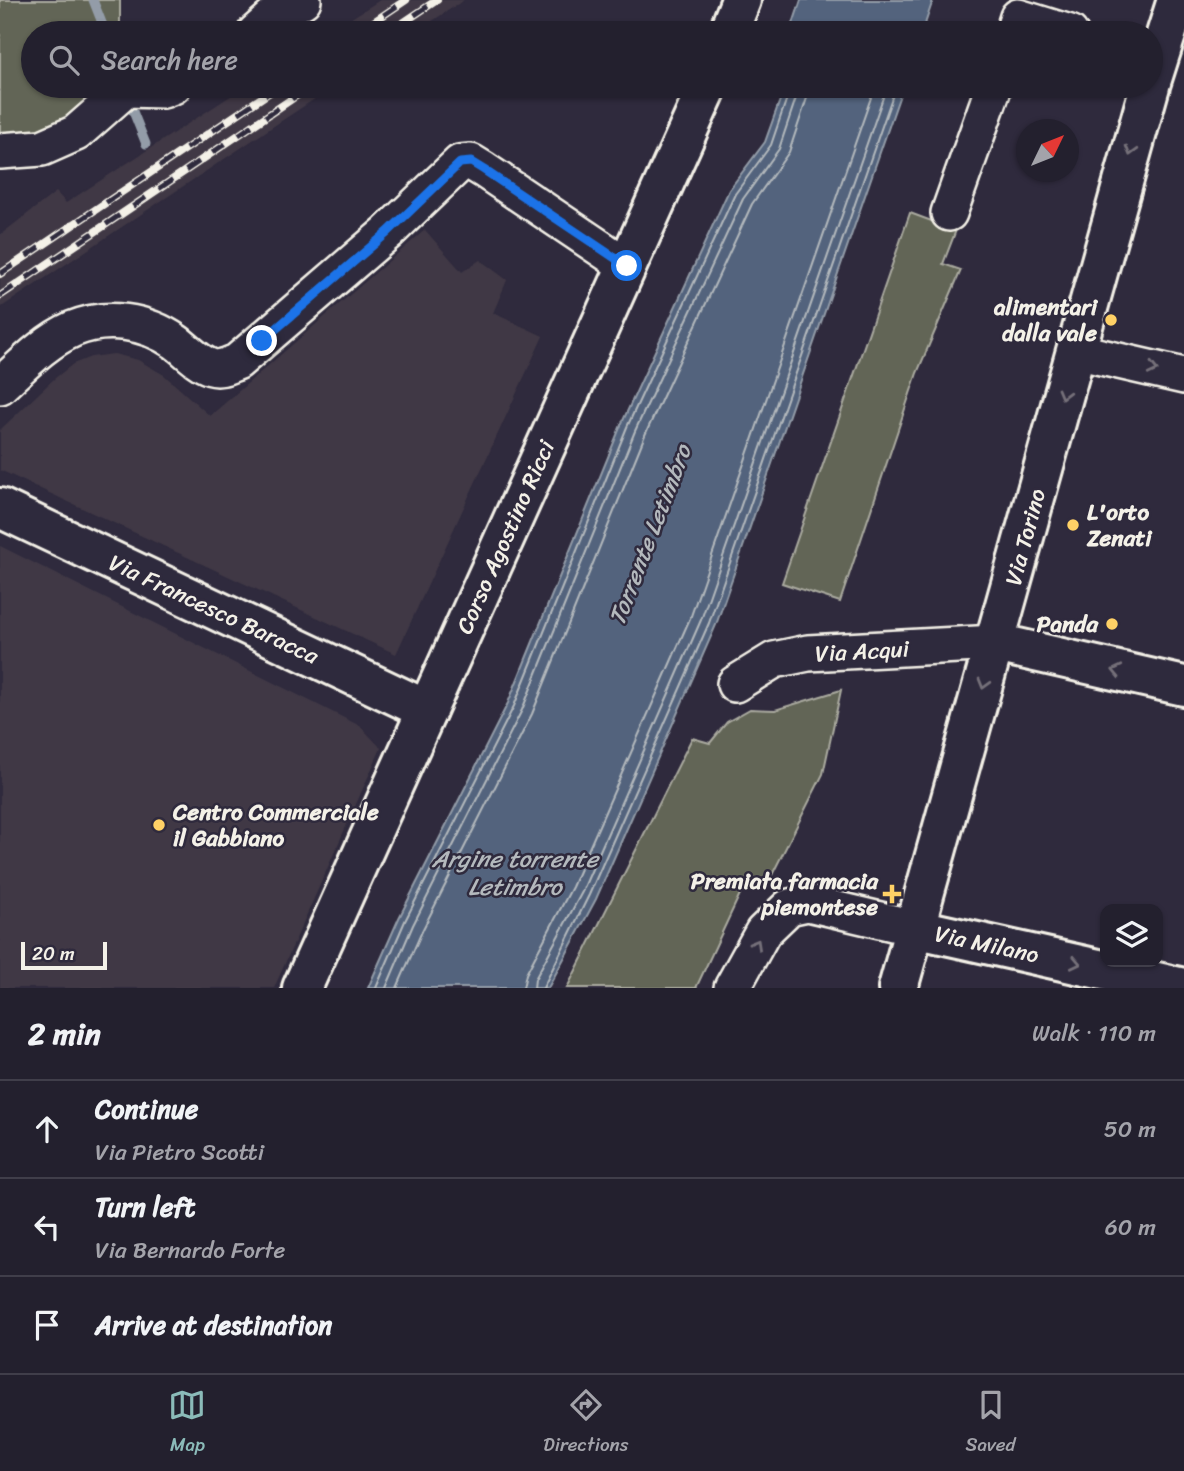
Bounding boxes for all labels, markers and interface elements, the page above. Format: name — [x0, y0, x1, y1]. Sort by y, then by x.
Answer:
search box — [21, 21, 1163, 98]
text: Search here — [101, 37, 238, 83]
icon: search — [45, 41, 83, 79]
north arrow — [1016, 119, 1079, 182]
one-way arrow — [1125, 145, 1140, 157]
route start — [611, 250, 642, 281]
place label: alimentari dalla vale — [993, 287, 1099, 354]
marker: alimentari dalla vale — [1103, 312, 1119, 328]
route end — [246, 325, 277, 356]
one-way arrow — [1147, 361, 1159, 375]
one-way arrow — [1057, 388, 1072, 400]
street label: Corso Agostino Ricci — [444, 433, 567, 641]
water label: Torrente Letimbro — [596, 437, 705, 631]
street label: Via Torino — [993, 484, 1058, 590]
place label: L'orto Zenati — [1086, 492, 1153, 559]
marker: L'orto Zenati — [1065, 517, 1081, 533]
street label: Via Francesco Baracca — [102, 543, 326, 676]
place label: Panda — [1036, 604, 1099, 645]
marker: Panda — [1104, 616, 1120, 632]
street label: Via Acqui — [814, 629, 911, 674]
one-way arrow — [1112, 665, 1124, 679]
one-way arrow — [978, 678, 992, 690]
place label: Centro Commerciale il Gabbiano — [172, 792, 379, 859]
marker: Centro Commerciale il Gabbiano — [151, 817, 167, 833]
water label: Argine torrente Letimbro — [431, 838, 601, 908]
place label: Premiata farmacia piemontese — [691, 861, 879, 928]
marker: Premiata farmacia piemontese — [884, 886, 900, 902]
map controls — [1100, 904, 1163, 967]
button: layers — [1100, 904, 1163, 967]
street label: Via Milano — [931, 913, 1043, 976]
text: 20 m — [32, 937, 75, 970]
scale bar — [21, 939, 107, 971]
one-way arrow — [748, 939, 761, 951]
one-way arrow — [1070, 955, 1082, 969]
text: 2 min — [28, 1007, 101, 1061]
text: Walk · 110 m — [1032, 1013, 1156, 1054]
text: Continue — [95, 1086, 198, 1132]
text: 50 m — [1104, 1109, 1156, 1150]
icon: ahead — [28, 1110, 66, 1148]
text: Via Pietro Scotti — [95, 1132, 264, 1173]
text: Turn left — [95, 1184, 195, 1230]
text: 60 m — [1105, 1207, 1156, 1248]
icon: left — [28, 1208, 66, 1246]
text: Via Bernardo Forte — [95, 1230, 285, 1271]
text: Arrive at destination — [95, 1302, 332, 1348]
icon: arrive — [28, 1306, 66, 1344]
tab: Map — [168, 1386, 206, 1461]
tab: Directions — [543, 1386, 629, 1461]
tab: Saved — [965, 1386, 1016, 1461]

